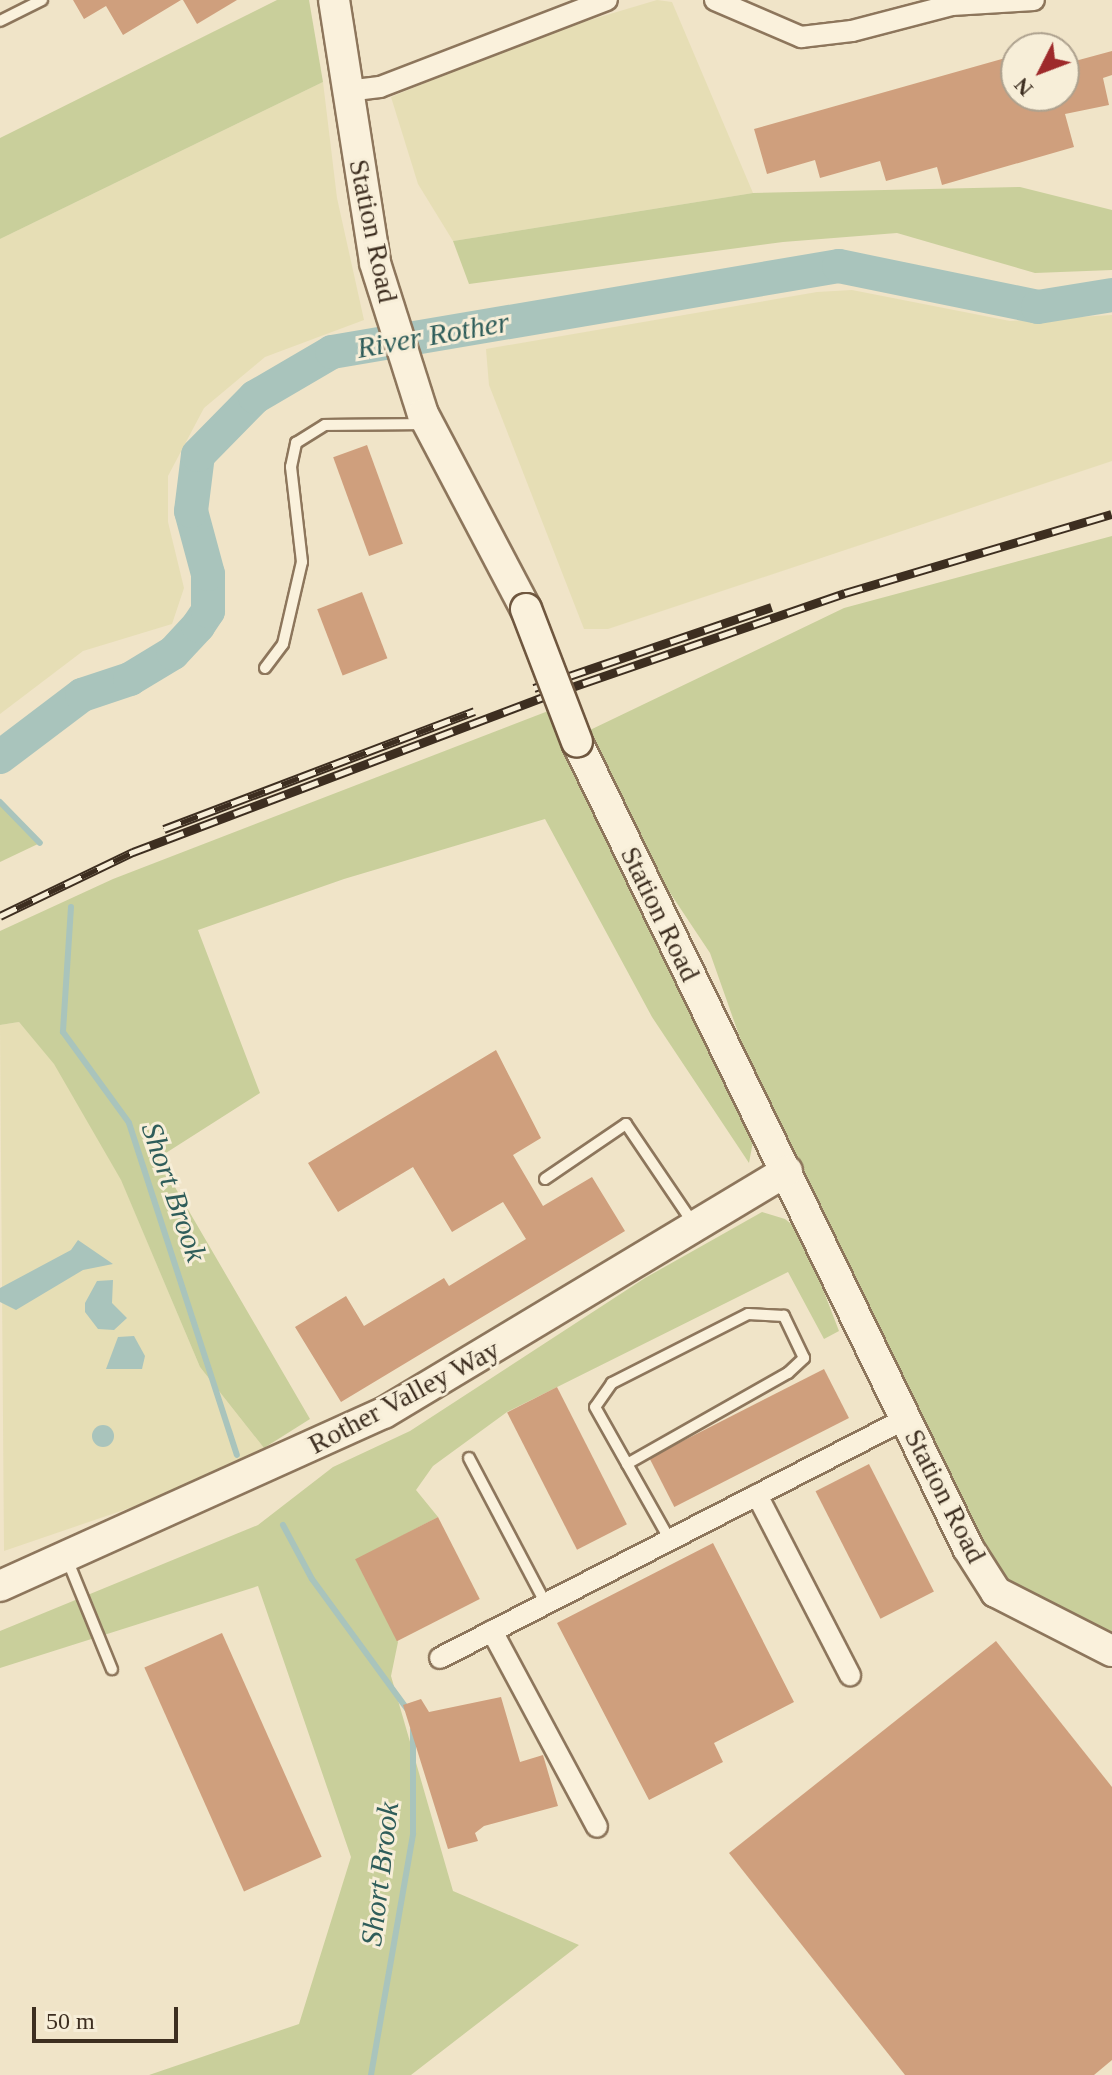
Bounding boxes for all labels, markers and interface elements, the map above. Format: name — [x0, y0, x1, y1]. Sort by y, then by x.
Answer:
north arrow — [1000, 32, 1080, 112]
text: N — [1009, 73, 1038, 101]
street label: Station Road — [341, 156, 405, 306]
water label: River Rother — [354, 304, 512, 366]
street label: Station Road — [613, 841, 707, 987]
water label: Short Brook — [133, 1118, 215, 1266]
street label: Rother Valley Way — [302, 1332, 506, 1462]
street label: Station Road — [897, 1424, 993, 1568]
water label: Short Brook — [353, 1800, 407, 1948]
scale bar — [36, 1991, 182, 2041]
text: 50 m — [46, 2008, 95, 2034]

